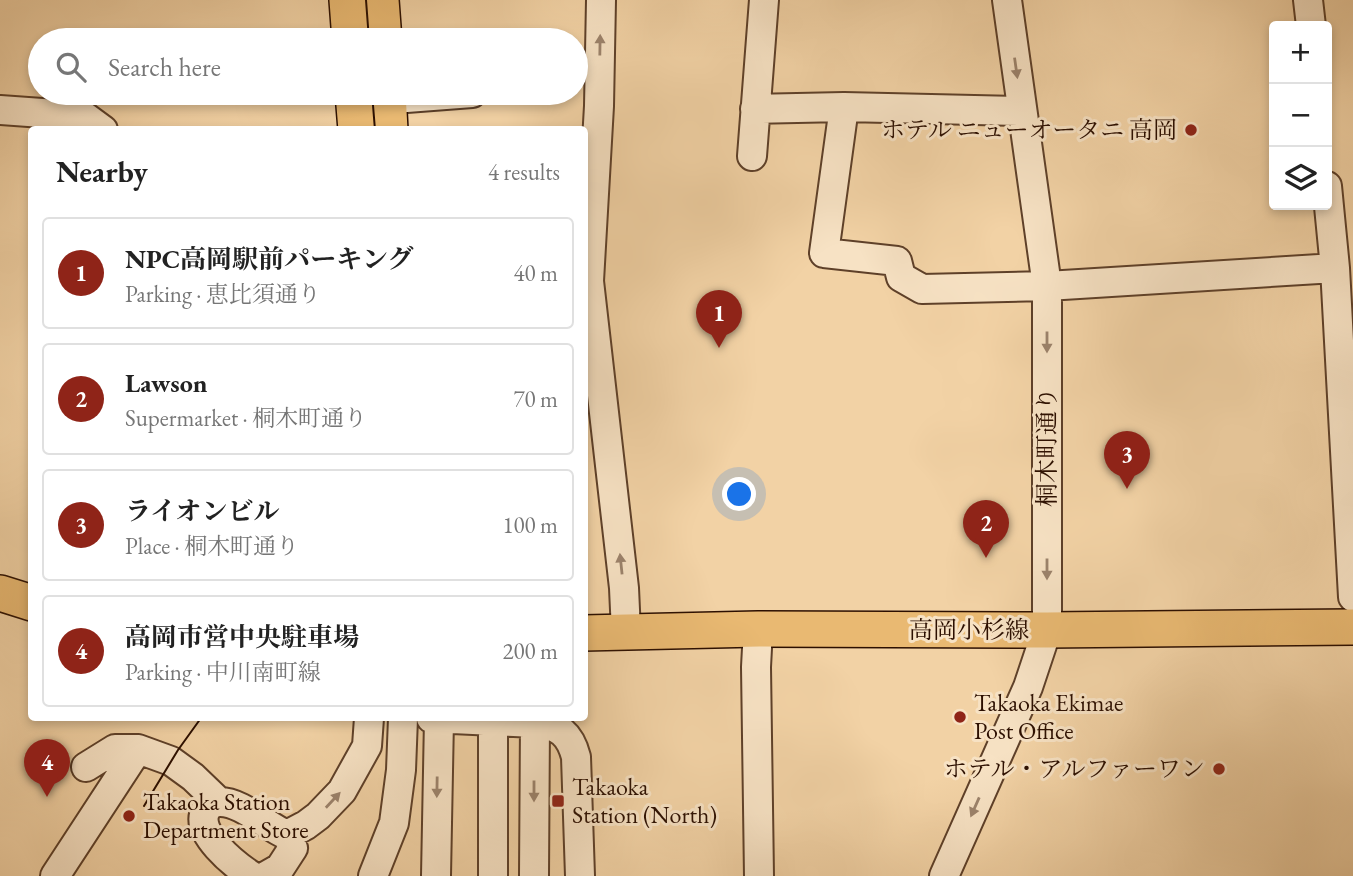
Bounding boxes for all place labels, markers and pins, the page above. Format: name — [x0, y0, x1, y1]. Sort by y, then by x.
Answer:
place label: ホテル ニューオータニ 高岡 — [881, 114, 1177, 145]
marker: ホテル ニューオータニ 高岡 — [1183, 122, 1199, 138]
pin: 1 — [696, 290, 742, 348]
pin: 3 — [1104, 431, 1150, 489]
pin: 2 — [963, 500, 1009, 558]
place label: Takaoka Ekimae Post Office — [974, 687, 1123, 746]
marker: Takaoka Ekimae Post Office — [952, 709, 968, 725]
pin: 4 — [24, 739, 70, 797]
place label: ホテル・アルファーワン — [944, 753, 1205, 784]
marker: ホテル・アルファーワン — [1211, 761, 1227, 777]
place label: Takaoka Station (North) — [572, 771, 717, 830]
place label: Takaoka Station Department Store — [143, 786, 309, 845]
marker: Takaoka Station (North) — [550, 793, 566, 809]
marker: Takaoka Station Department Store — [121, 808, 137, 824]

